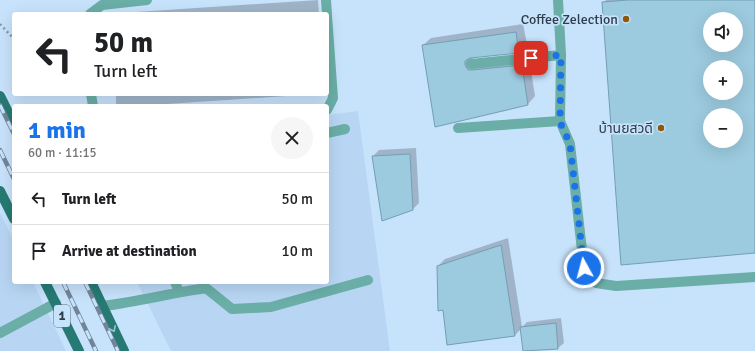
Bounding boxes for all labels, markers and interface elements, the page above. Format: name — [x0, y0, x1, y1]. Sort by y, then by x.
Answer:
place label: Coffee Zelection — [521, 11, 618, 28]
map controls — [703, 12, 743, 148]
button: sound — [703, 12, 743, 52]
marker: Coffee Zelection — [621, 14, 631, 24]
text: 50 m — [94, 26, 153, 60]
icon: left — [28, 28, 80, 80]
pin — [514, 41, 548, 75]
icon: arrive — [520, 47, 542, 69]
text: Turn left — [94, 60, 157, 82]
button: + — [703, 60, 743, 100]
button: − — [703, 108, 743, 148]
text: 1 min — [28, 115, 86, 145]
button: close — [271, 117, 313, 159]
place label: บ้านยสวดี — [598, 120, 653, 137]
marker: บ้านยสวดี — [656, 123, 666, 133]
text: 60 m · 11:15 — [28, 145, 97, 161]
icon: left — [28, 188, 50, 210]
text: Turn left — [62, 190, 116, 208]
text: 50 m — [282, 190, 313, 208]
icon: arrive — [28, 240, 50, 262]
text: Arrive at destination — [62, 242, 197, 260]
text: 10 m — [282, 242, 313, 260]
position arrow — [563, 247, 605, 289]
road number: 1 — [54, 305, 70, 327]
one-way arrow — [109, 325, 116, 332]

